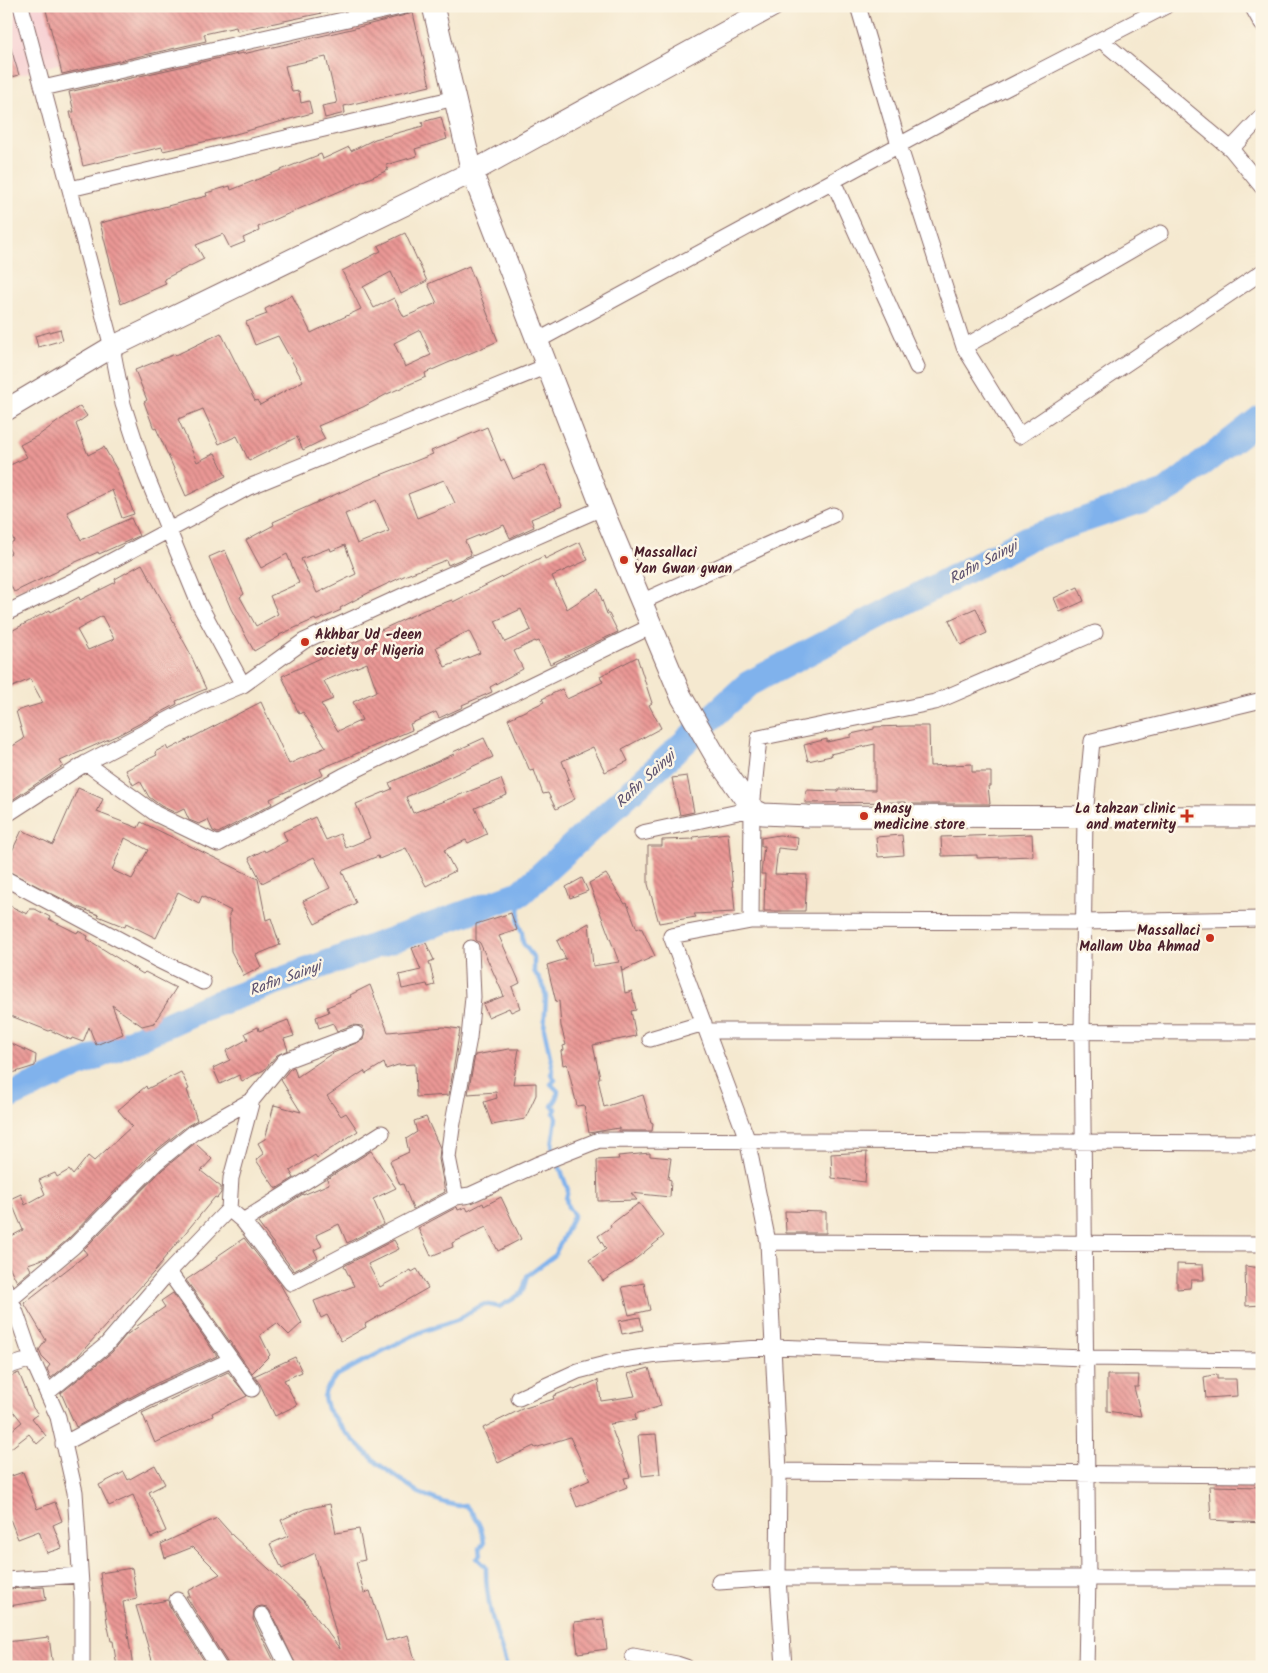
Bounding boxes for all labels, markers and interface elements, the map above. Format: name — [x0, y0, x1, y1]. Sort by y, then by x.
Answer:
water label: Rafin Sainyi — [945, 533, 1025, 591]
place label: Massallaci Yan Gwan gwan — [634, 542, 733, 580]
marker: Massallaci Yan Gwan gwan — [618, 554, 630, 566]
place label: Akhbar Ud -deen society of Nigeria — [315, 624, 424, 662]
marker: Akhbar Ud -deen society of Nigeria — [299, 636, 311, 648]
water label: Rafin Sainyi — [610, 743, 684, 814]
place label: Anasy medicine store — [874, 798, 965, 836]
place label: La tahzan clinic and maternity — [1075, 798, 1177, 836]
marker: La tahzan clinic and maternity — [1180, 809, 1194, 823]
marker: Anasy medicine store — [858, 810, 870, 822]
place label: Massallaci Mallam Uba Ahmad — [1079, 920, 1200, 958]
marker: Massallaci Mallam Uba Ahmad — [1204, 932, 1216, 944]
water label: Rafin Sainyi — [246, 954, 328, 1003]

